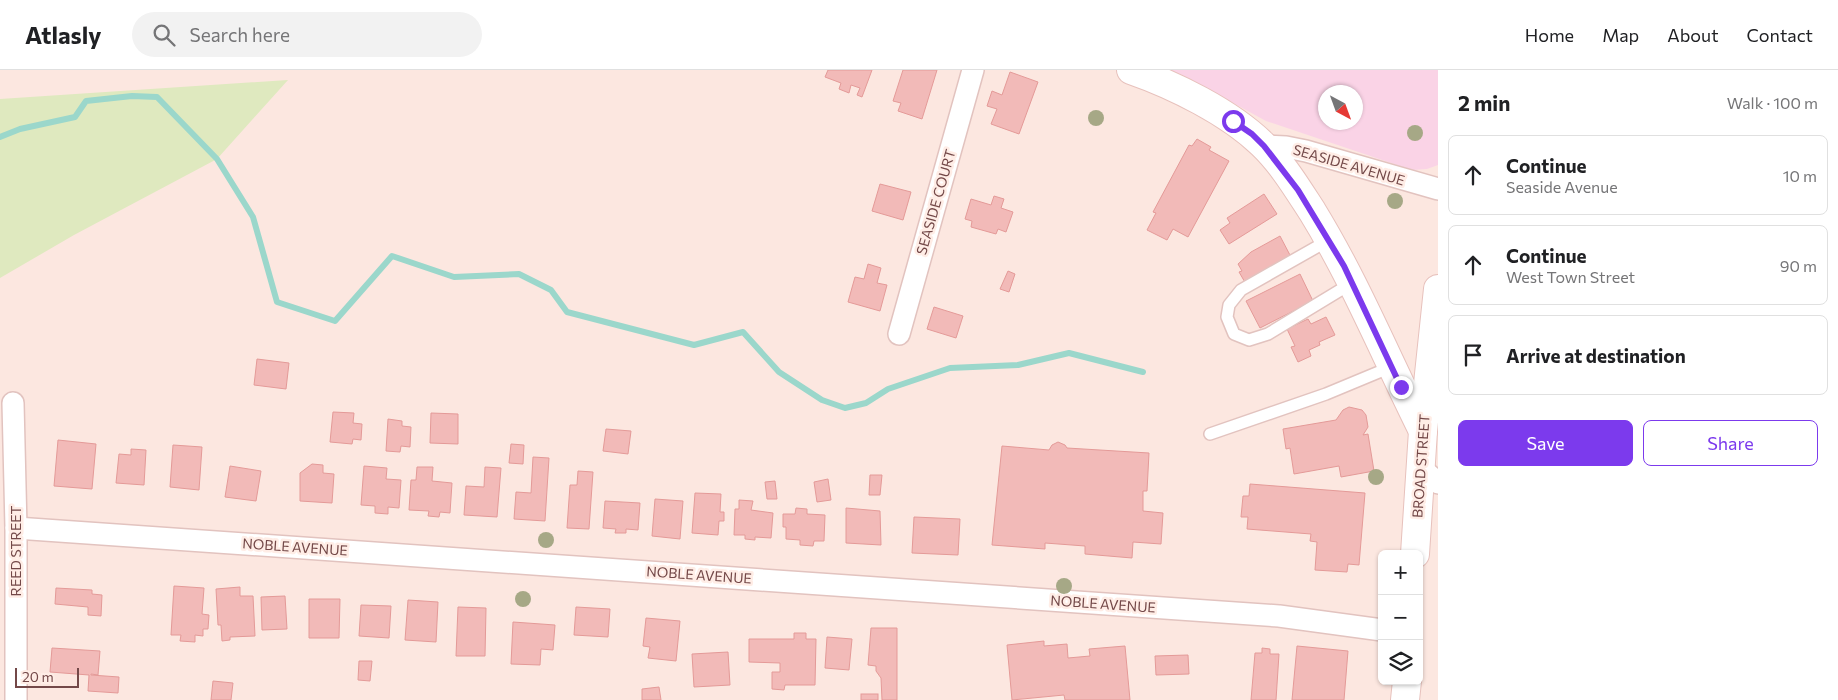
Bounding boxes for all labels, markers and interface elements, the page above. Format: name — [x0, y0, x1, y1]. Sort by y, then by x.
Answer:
search box — [132, 12, 482, 57]
text: Atlasly — [25, 20, 102, 49]
icon: search — [150, 21, 178, 49]
text: Search here — [190, 23, 290, 46]
text: Home — [1525, 24, 1574, 46]
text: Map — [1602, 24, 1639, 46]
text: About — [1667, 24, 1719, 46]
text: Contact — [1747, 24, 1813, 46]
north arrow — [1318, 85, 1363, 130]
text: 2 min — [1458, 90, 1510, 115]
text: Walk · 100 m — [1727, 93, 1818, 112]
route start — [1222, 110, 1245, 133]
street label: SEASIDE AVENUE — [1291, 140, 1407, 189]
street label: SEASIDE COURT — [912, 147, 959, 257]
text: Continue — [1506, 154, 1586, 177]
icon: ahead — [1459, 161, 1487, 189]
text: 10 m — [1783, 166, 1817, 185]
text: Seaside Avenue — [1506, 177, 1618, 196]
text: Continue — [1506, 244, 1586, 267]
icon: ahead — [1459, 251, 1487, 279]
text: 90 m — [1780, 256, 1817, 275]
text: West Town Street — [1506, 267, 1635, 286]
icon: arrive — [1459, 341, 1487, 369]
text: Arrive at destination — [1506, 344, 1686, 367]
route end — [1390, 376, 1413, 399]
street label: BROAD STREET — [1408, 414, 1433, 518]
button: Save — [1458, 420, 1633, 466]
button: Share — [1643, 420, 1818, 466]
street label: REED STREET — [7, 505, 24, 596]
street label: NOBLE AVENUE — [242, 534, 348, 559]
map controls — [1378, 550, 1423, 685]
button: + — [1378, 550, 1423, 595]
street label: NOBLE AVENUE — [646, 562, 752, 587]
street label: NOBLE AVENUE — [1050, 591, 1156, 616]
button: − — [1378, 595, 1423, 640]
button: layers — [1378, 640, 1423, 685]
scale bar — [15, 665, 79, 688]
text: 20 m — [22, 668, 54, 685]

